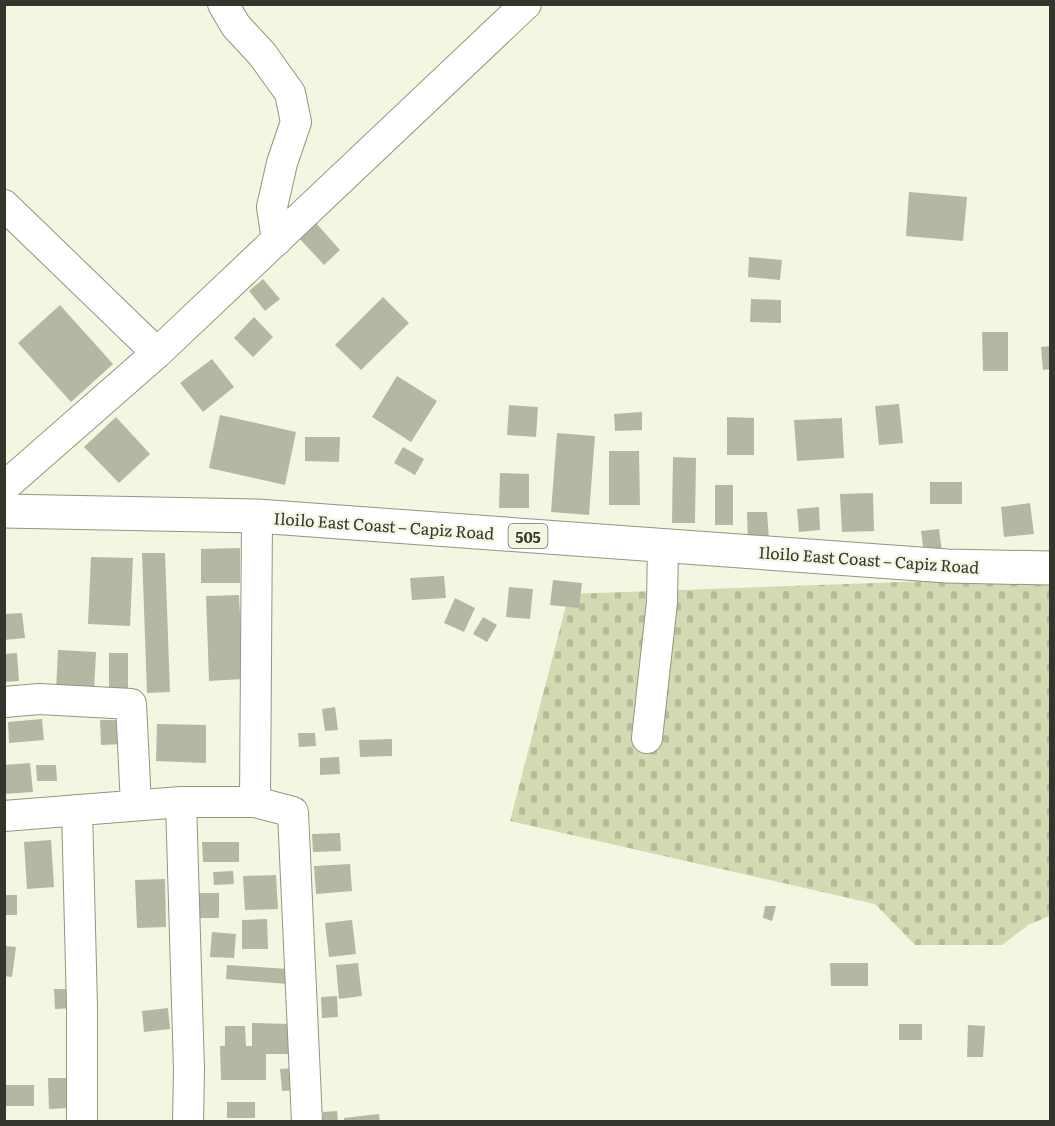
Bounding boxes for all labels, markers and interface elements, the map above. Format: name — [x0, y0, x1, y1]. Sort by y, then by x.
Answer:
street label: Iloilo East Coast – Capiz Road — [273, 505, 495, 545]
road number: 505 — [508, 524, 548, 548]
street label: Iloilo East Coast – Capiz Road — [758, 539, 980, 579]

